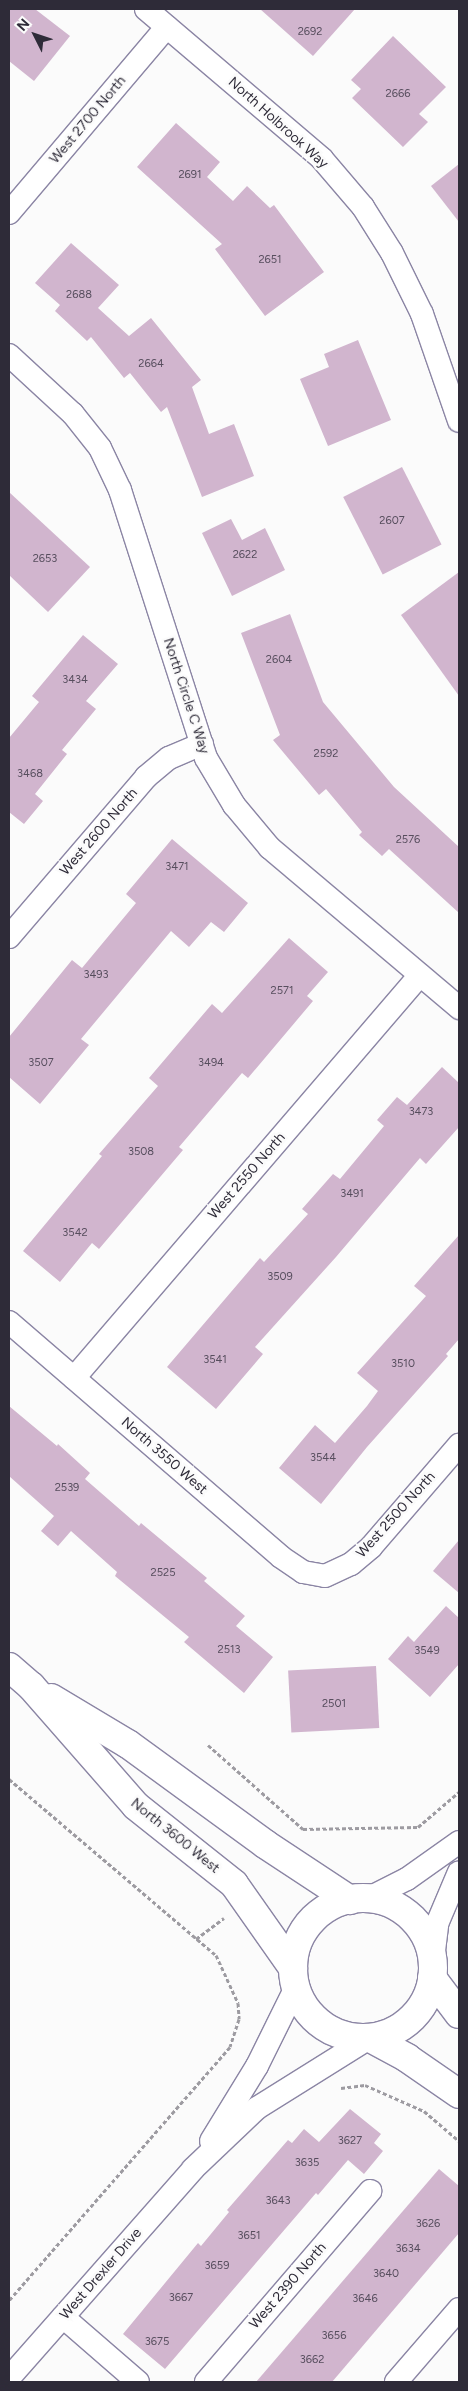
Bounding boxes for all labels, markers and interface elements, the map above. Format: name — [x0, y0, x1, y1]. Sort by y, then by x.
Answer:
north arrow — [10, 10, 60, 60]
text: N — [13, 15, 33, 34]
house number: 2692 — [298, 25, 322, 39]
street label: West 2700 North — [46, 73, 130, 167]
street label: North Holbrook Way — [225, 74, 331, 172]
house number: 2666 — [386, 87, 410, 101]
house number: 2691 — [178, 168, 202, 182]
house number: 2651 — [258, 253, 282, 267]
house number: 2688 — [66, 288, 92, 302]
house number: 2664 — [138, 357, 164, 371]
house number: 2607 — [379, 514, 405, 528]
house number: 2622 — [233, 548, 257, 562]
house number: 2653 — [33, 552, 57, 566]
street label: North Circle C Way — [159, 636, 213, 756]
house number: 2604 — [266, 653, 292, 667]
house number: 3434 — [62, 673, 88, 687]
house number: 2592 — [314, 747, 338, 761]
house number: 3468 — [17, 767, 43, 781]
street label: West 2600 North — [57, 785, 141, 879]
house number: 2576 — [396, 833, 420, 847]
house number: 3471 — [165, 860, 189, 874]
house number: 3493 — [83, 968, 109, 982]
house number: 2571 — [271, 984, 293, 998]
house number: 3507 — [28, 1056, 54, 1070]
house number: 3494 — [198, 1056, 224, 1070]
house number: 3473 — [409, 1105, 433, 1119]
street label: West 2550 North — [205, 1129, 289, 1223]
house number: 3508 — [128, 1145, 154, 1159]
house number: 3491 — [340, 1187, 364, 1201]
house number: 3542 — [62, 1226, 88, 1240]
house number: 3509 — [267, 1270, 293, 1284]
house number: 3541 — [203, 1353, 227, 1367]
house number: 3510 — [391, 1357, 415, 1371]
street label: North 3550 West — [117, 1414, 211, 1498]
house number: 3544 — [310, 1451, 336, 1465]
street label: West 2500 North — [353, 1469, 439, 1561]
house number: 2539 — [55, 1481, 79, 1495]
house number: 2525 — [151, 1566, 175, 1580]
house number: 2513 — [217, 1643, 241, 1657]
house number: 3549 — [414, 1644, 440, 1658]
house number: 2501 — [322, 1697, 346, 1711]
street label: North 3600 West — [127, 1795, 223, 1877]
house number: 3627 — [338, 2134, 362, 2148]
house number: 3635 — [295, 2156, 319, 2170]
house number: 3643 — [265, 2194, 291, 2208]
house number: 3626 — [416, 2217, 440, 2231]
street label: West Drexler Drive — [57, 2225, 145, 2323]
house number: 3651 — [237, 2229, 261, 2243]
street label: West 2390 North — [246, 2240, 330, 2332]
house number: 3634 — [395, 2242, 421, 2256]
house number: 3659 — [205, 2259, 229, 2273]
house number: 3640 — [373, 2267, 399, 2281]
house number: 3667 — [169, 2291, 193, 2305]
house number: 3646 — [352, 2292, 378, 2306]
house number: 3656 — [322, 2329, 346, 2343]
house number: 3675 — [145, 2335, 169, 2349]
house number: 3662 — [300, 2353, 324, 2367]

